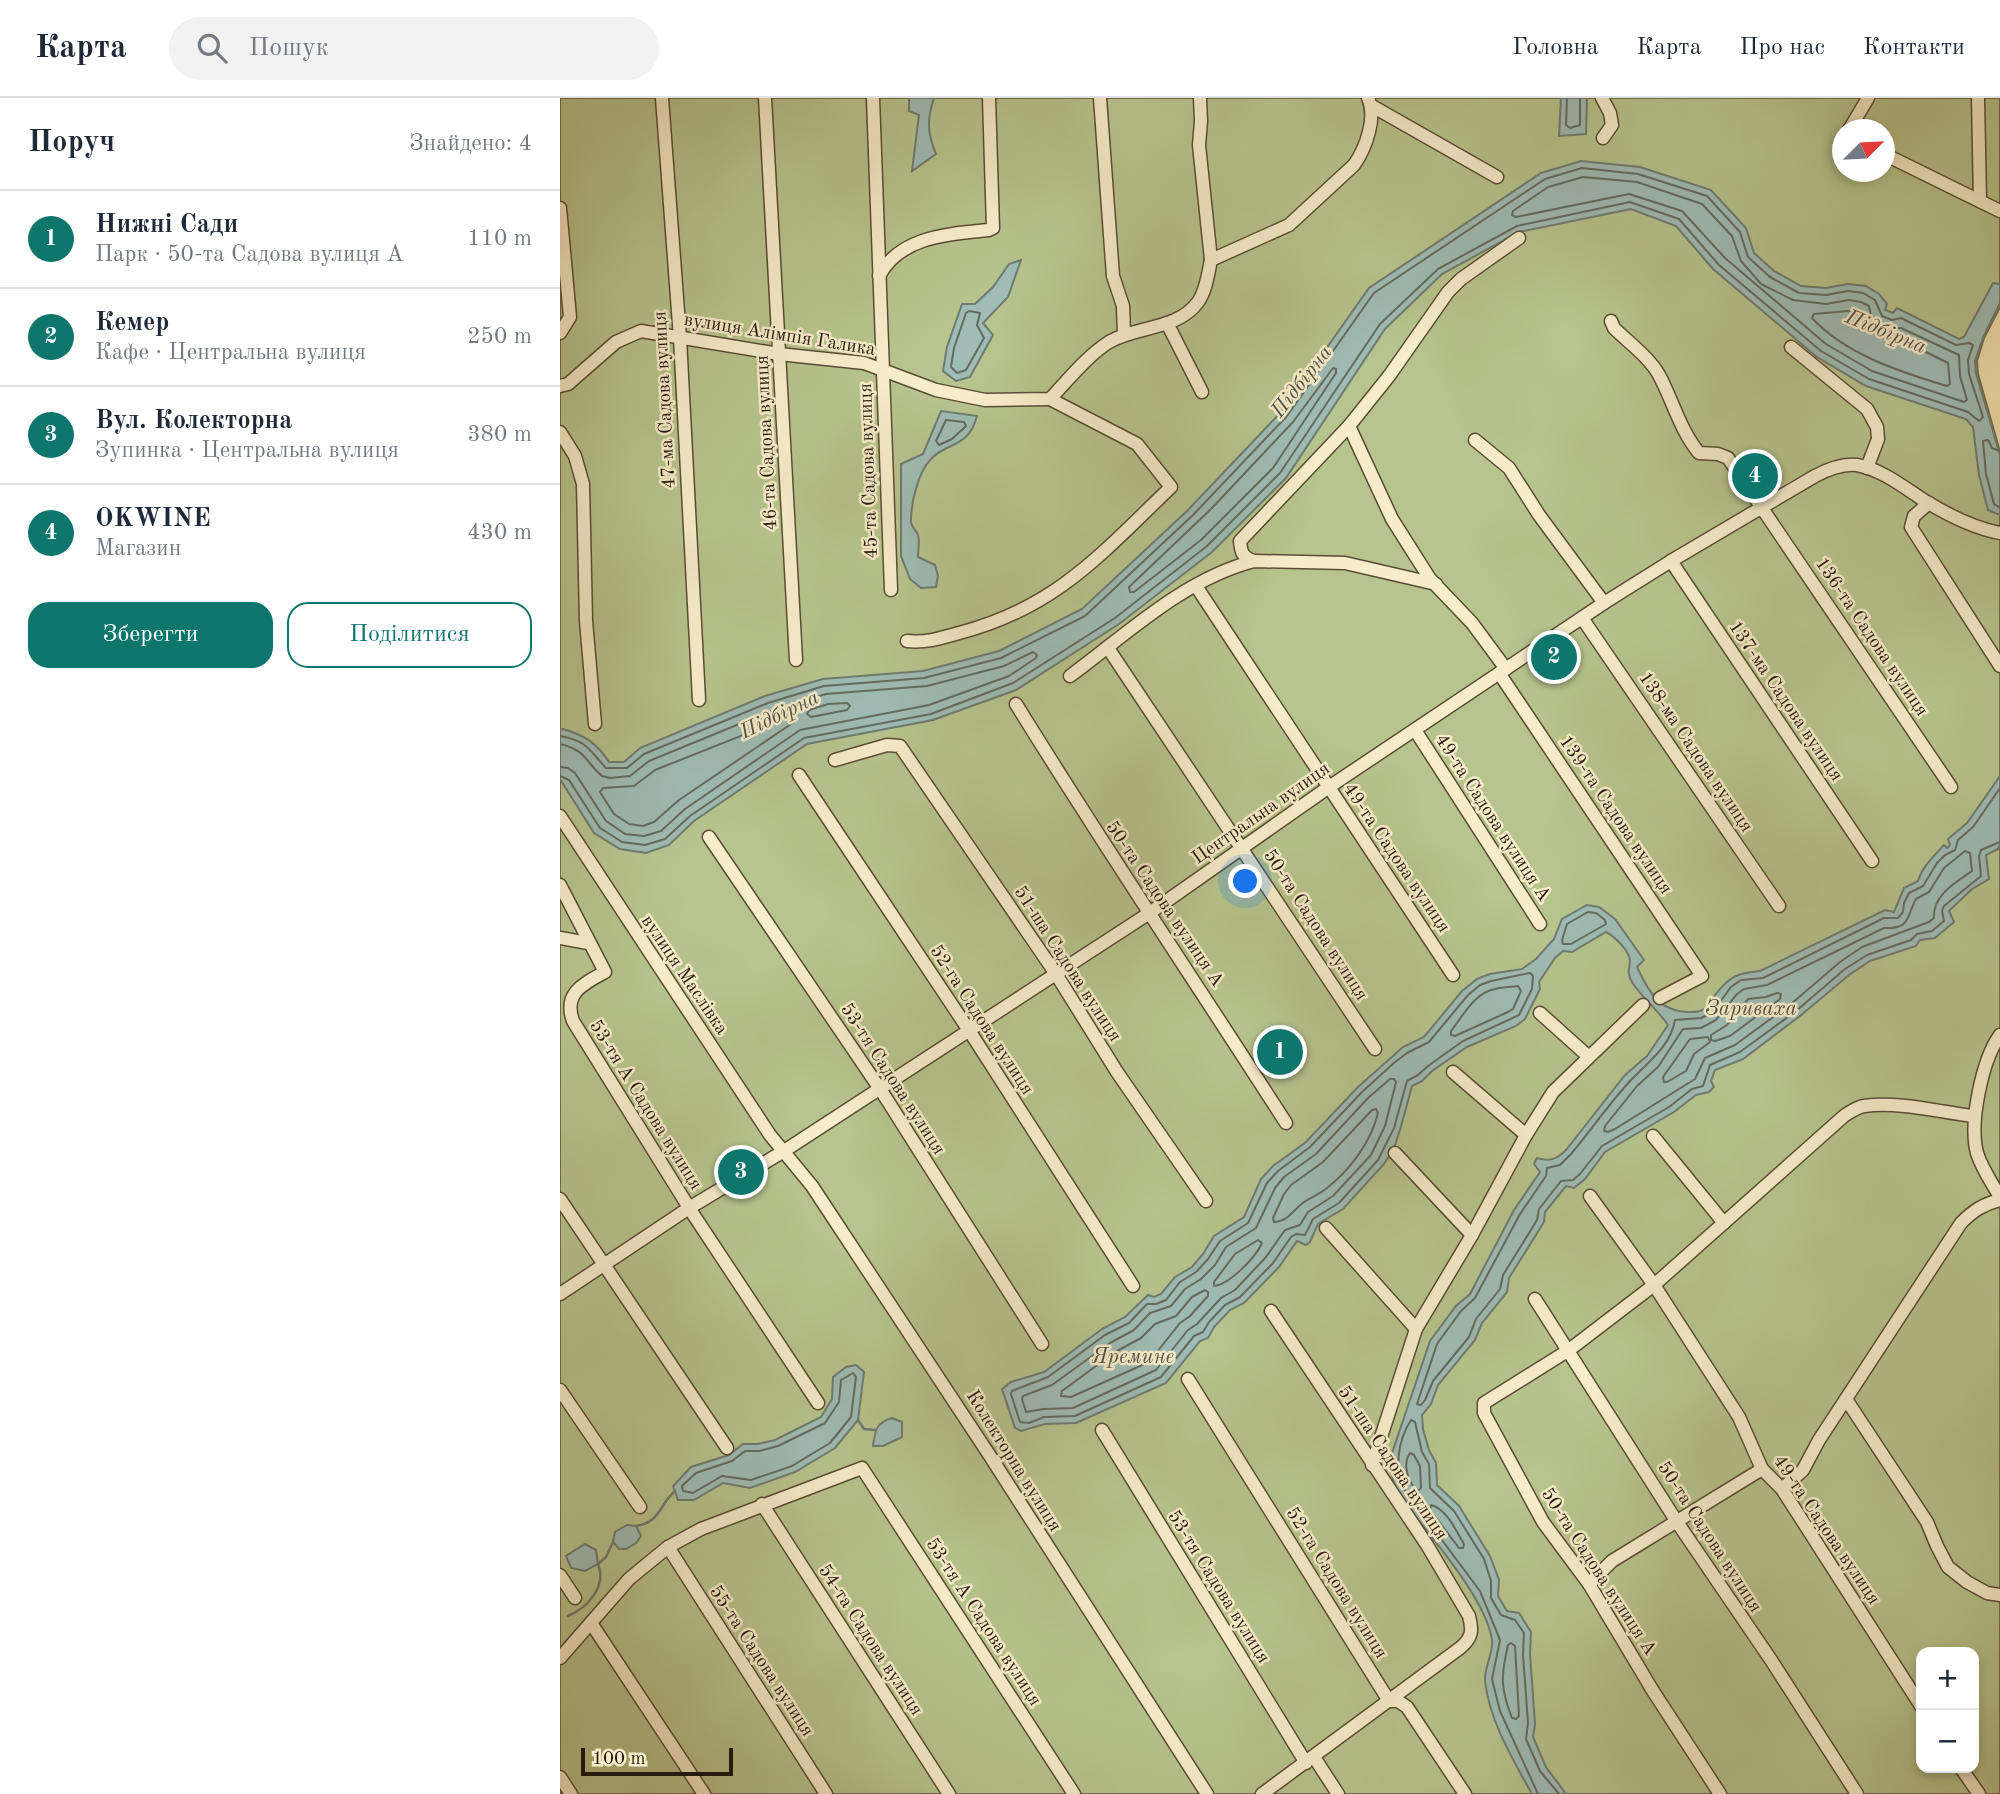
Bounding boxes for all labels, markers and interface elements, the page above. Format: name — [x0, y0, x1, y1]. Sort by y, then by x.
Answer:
search box — [169, 17, 659, 80]
icon: search — [193, 29, 231, 67]
text: Карта — [35, 32, 127, 65]
text: Пошук — [249, 35, 329, 61]
text: Головна — [1512, 36, 1599, 60]
text: Карта — [1637, 36, 1702, 60]
text: Про нас — [1740, 36, 1825, 60]
text: Контакти — [1863, 36, 1965, 60]
north arrow — [1832, 119, 1895, 182]
text: Поруч — [28, 128, 115, 158]
text: Знайдено: 4 — [409, 132, 532, 155]
text: Нижні Сади — [95, 212, 238, 238]
text: 1 — [44, 227, 58, 250]
text: 110 m — [467, 227, 532, 250]
text: Парк · 50-та Садова вулиця А — [95, 243, 404, 266]
water label: Підбірна — [1841, 306, 1929, 358]
text: Кемер — [95, 310, 170, 336]
street label: 47-ма Садова вулиця — [651, 311, 680, 489]
street label: вулиця Алімпія Галика — [682, 311, 877, 360]
text: 2 — [44, 325, 58, 348]
text: 250 m — [467, 325, 532, 348]
text: Кафе · Центральна вулиця — [95, 341, 366, 364]
water label: Підбірна — [1267, 342, 1337, 423]
street label: 46-та Садова вулиця — [753, 355, 782, 531]
street label: 45-та Садова вулиця — [857, 383, 882, 559]
text: Вул. Колекторна — [95, 408, 293, 434]
text: 3 — [44, 423, 58, 446]
text: 380 m — [467, 423, 532, 446]
text: Зупинка · Центральна вулиця — [95, 439, 399, 462]
pin: 4 — [1732, 450, 1778, 502]
text: OKWINE — [95, 506, 211, 532]
text: 4 — [44, 521, 58, 544]
text: 430 m — [467, 521, 532, 544]
text: Магазин — [95, 537, 181, 560]
street label: 136-та Садова вулиця — [1811, 555, 1931, 720]
button: Зберегти — [28, 602, 273, 668]
button: Поділитися — [287, 602, 532, 668]
street label: 137-ма Садова вулиця — [1724, 618, 1846, 785]
pin: 2 — [1531, 631, 1577, 683]
street label: 138-ма Садова вулиця — [1634, 669, 1756, 836]
water label: Підбірна — [736, 687, 823, 744]
street label: 49-та Садова вулиця А — [1431, 731, 1553, 906]
street label: 139-та Садова вулиця — [1555, 733, 1675, 898]
street label: Центральна вулиця — [1189, 759, 1334, 869]
street label: 49-та Садова вулиця — [1339, 780, 1453, 937]
street label: 50-та Садова вулиця А — [1101, 818, 1227, 991]
street label: 50-та Садова вулиця — [1259, 847, 1371, 1004]
your location — [1228, 864, 1262, 898]
street label: 51-ша Садова вулиця — [1010, 883, 1124, 1046]
street label: вулиця Маслівка — [637, 912, 731, 1039]
street label: 52-га Садова вулиця — [925, 942, 1036, 1099]
water label: Зариваха — [1705, 998, 1797, 1020]
street label: 53-тя Садова вулиця — [836, 1000, 948, 1158]
street label: 53-тя А Садова вулиця — [585, 1017, 705, 1194]
pin: 1 — [1257, 1026, 1303, 1078]
pin: 3 — [718, 1146, 764, 1198]
water label: Яремине — [1092, 1347, 1174, 1368]
street label: 51-ша Садова вулиця — [1333, 1383, 1451, 1544]
street label: Колекторна вулиця — [962, 1387, 1064, 1535]
street label: 49-та Садова вулиця — [1769, 1452, 1883, 1609]
street label: 50-та Садова вулиця — [1653, 1459, 1765, 1616]
street label: 50-та Садова вулиця А — [1537, 1485, 1659, 1660]
street label: 52-га Садова вулиця — [1282, 1504, 1390, 1662]
street label: 53-тя Садова вулиця — [1163, 1508, 1273, 1667]
street label: 53-тя А Садова вулиця — [922, 1535, 1044, 1710]
street label: 54-та Садова вулиця — [814, 1562, 926, 1719]
street label: 55-та Садова вулиця — [705, 1583, 817, 1740]
map controls — [1916, 1647, 1979, 1773]
button: + — [1916, 1647, 1979, 1710]
button: − — [1916, 1710, 1979, 1773]
scale bar — [581, 1745, 733, 1777]
text: 100 m — [592, 1750, 645, 1769]

